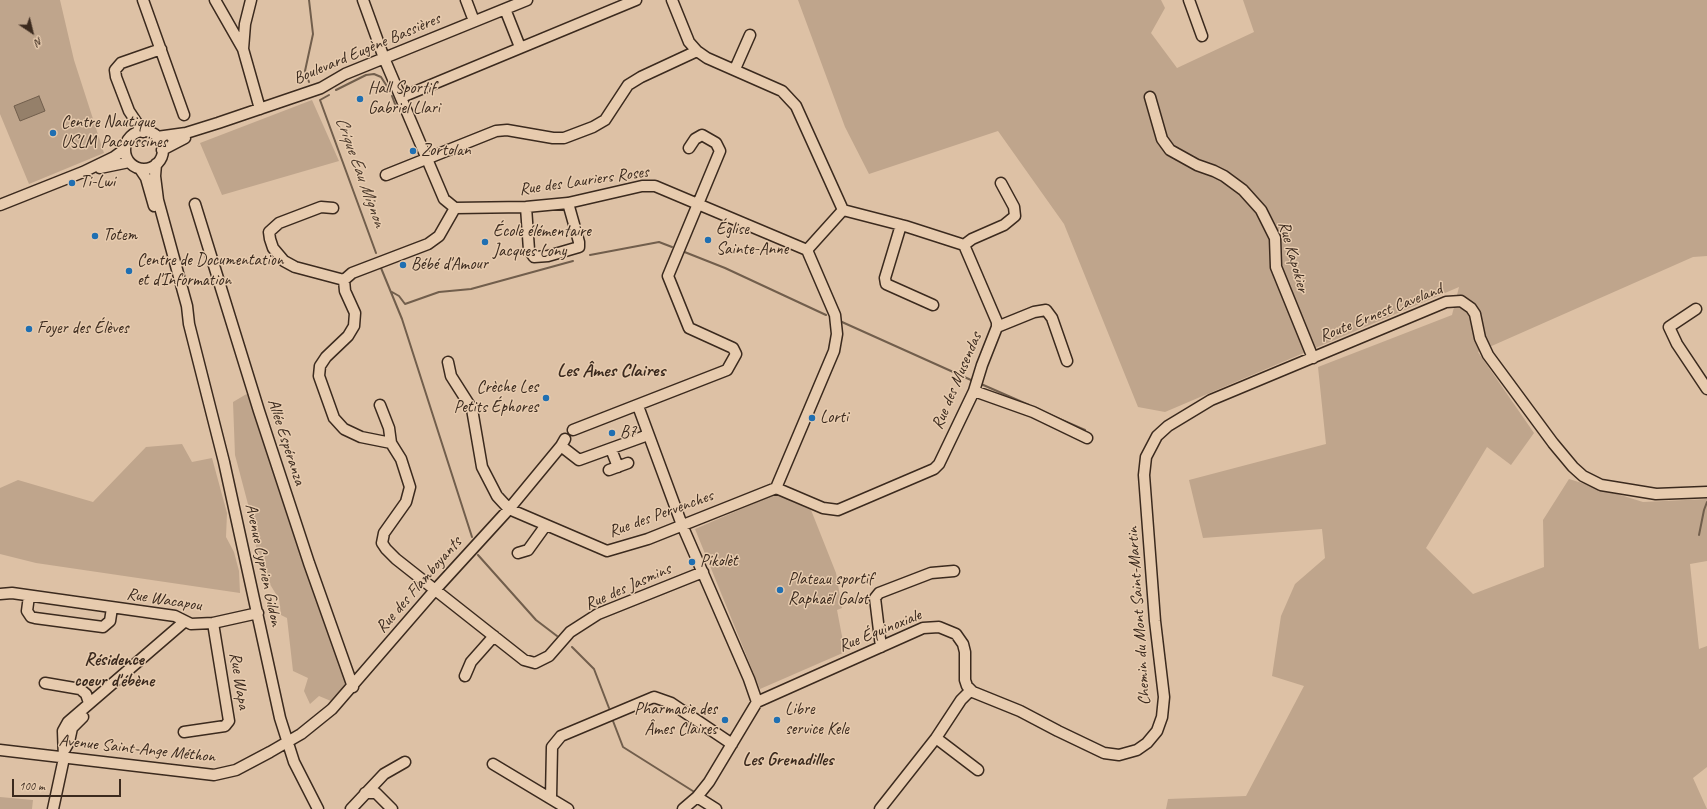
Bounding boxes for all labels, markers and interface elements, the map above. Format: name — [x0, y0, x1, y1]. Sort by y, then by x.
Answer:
street label: Boulevard Eugène Bassières — [290, 9, 444, 89]
north arrow — [12, 12, 52, 52]
text: N — [32, 34, 46, 50]
place label: Hall Sportif Gabriel Llari — [368, 79, 440, 119]
marker: Hall Sportif Gabriel Llari — [355, 94, 365, 104]
place label: Centre Nautique USLM Pacoussines — [61, 113, 167, 153]
water label: Crique Eau Mignon — [330, 114, 390, 230]
marker: Centre Nautique USLM Pacoussines — [48, 128, 58, 138]
place label: Zortolan — [421, 141, 471, 161]
marker: Zortolan — [408, 146, 418, 156]
street label: Rue des Lauriers Roses — [518, 162, 650, 200]
place label: Ti-Lwi — [80, 173, 115, 193]
marker: Ti-Lwi — [67, 178, 77, 188]
street label: Rue Kapokier — [1273, 219, 1313, 295]
place label: Église Sainte-Anne — [716, 220, 788, 260]
place label: École élémentaire Jacques Lony — [493, 222, 591, 262]
place label: Totem — [103, 226, 137, 246]
marker: Totem — [90, 231, 100, 241]
marker: Église Sainte-Anne — [703, 235, 713, 245]
marker: École élémentaire Jacques Lony — [480, 237, 490, 247]
place label: Centre de Documentation et d'Information — [137, 251, 283, 291]
place label: Bébé d'Amour — [411, 255, 488, 275]
marker: Bébé d'Amour — [398, 260, 408, 270]
marker: Centre de Documentation et d'Information — [124, 266, 134, 276]
street label: Route Ernest Caveland — [1317, 279, 1445, 347]
place label: Foyer des Élèves — [37, 319, 129, 339]
marker: Foyer des Élèves — [24, 324, 34, 334]
street label: Rue des Musendas — [927, 329, 987, 433]
district label: Les Âmes Claires — [557, 360, 665, 382]
place label: Crèche Les Petits Éphores — [454, 378, 538, 418]
marker: Crèche Les Petits Éphores — [541, 393, 551, 403]
street label: Allée Espéranza — [262, 396, 310, 488]
place label: Lorti — [820, 408, 848, 428]
marker: Lorti — [807, 413, 817, 423]
place label: B7 — [620, 423, 636, 443]
marker: B7 — [607, 428, 617, 438]
street label: Rue des Pervenches — [606, 486, 716, 542]
street label: Avenue Cyprien Gildon — [240, 502, 286, 628]
street label: Chemin du Mont Saint-Martin — [1123, 526, 1155, 706]
street label: Rue des Flamboyants — [372, 533, 466, 637]
place label: Pikolèt — [700, 552, 737, 572]
marker: Pikolèt — [687, 557, 697, 567]
street label: Rue des Jasmins — [582, 559, 674, 615]
place label: Plateau sportif Raphaël Galot — [788, 570, 873, 610]
street label: Rue Wacapou — [125, 584, 203, 616]
marker: Plateau sportif Raphaël Galot — [775, 585, 785, 595]
street label: Rue Équinoxiale — [836, 605, 924, 657]
district label: Résidence coeur d'ébène — [74, 649, 154, 692]
street label: Rue Wapa — [224, 651, 254, 711]
place label: Pharmacie des Âmes Claires — [634, 700, 717, 740]
place label: Libre service Kele — [785, 700, 849, 740]
marker: Pharmacie des Âmes Claires — [720, 715, 730, 725]
marker: Libre service Kele — [772, 715, 782, 725]
street label: Avenue Saint-Ange Méthon — [58, 731, 216, 767]
district label: Les Grenadilles — [743, 749, 833, 771]
scale bar — [14, 771, 123, 797]
text: 100 m — [19, 778, 45, 794]

